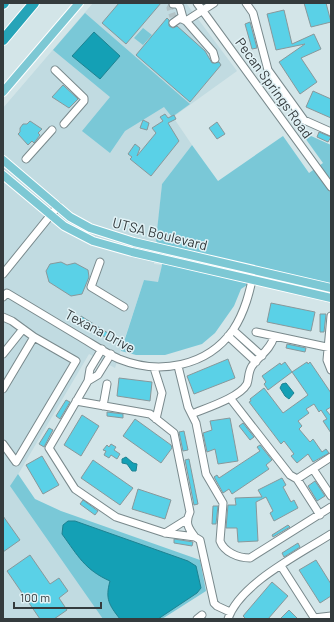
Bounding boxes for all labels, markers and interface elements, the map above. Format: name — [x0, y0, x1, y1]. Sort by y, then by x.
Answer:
street label: Pecan Springs Road — [232, 34, 317, 141]
street label: UTSA Boulevard — [111, 214, 209, 254]
street label: Texana Drive — [62, 305, 138, 356]
scale bar — [14, 584, 101, 610]
text: 100 m — [20, 590, 50, 604]

